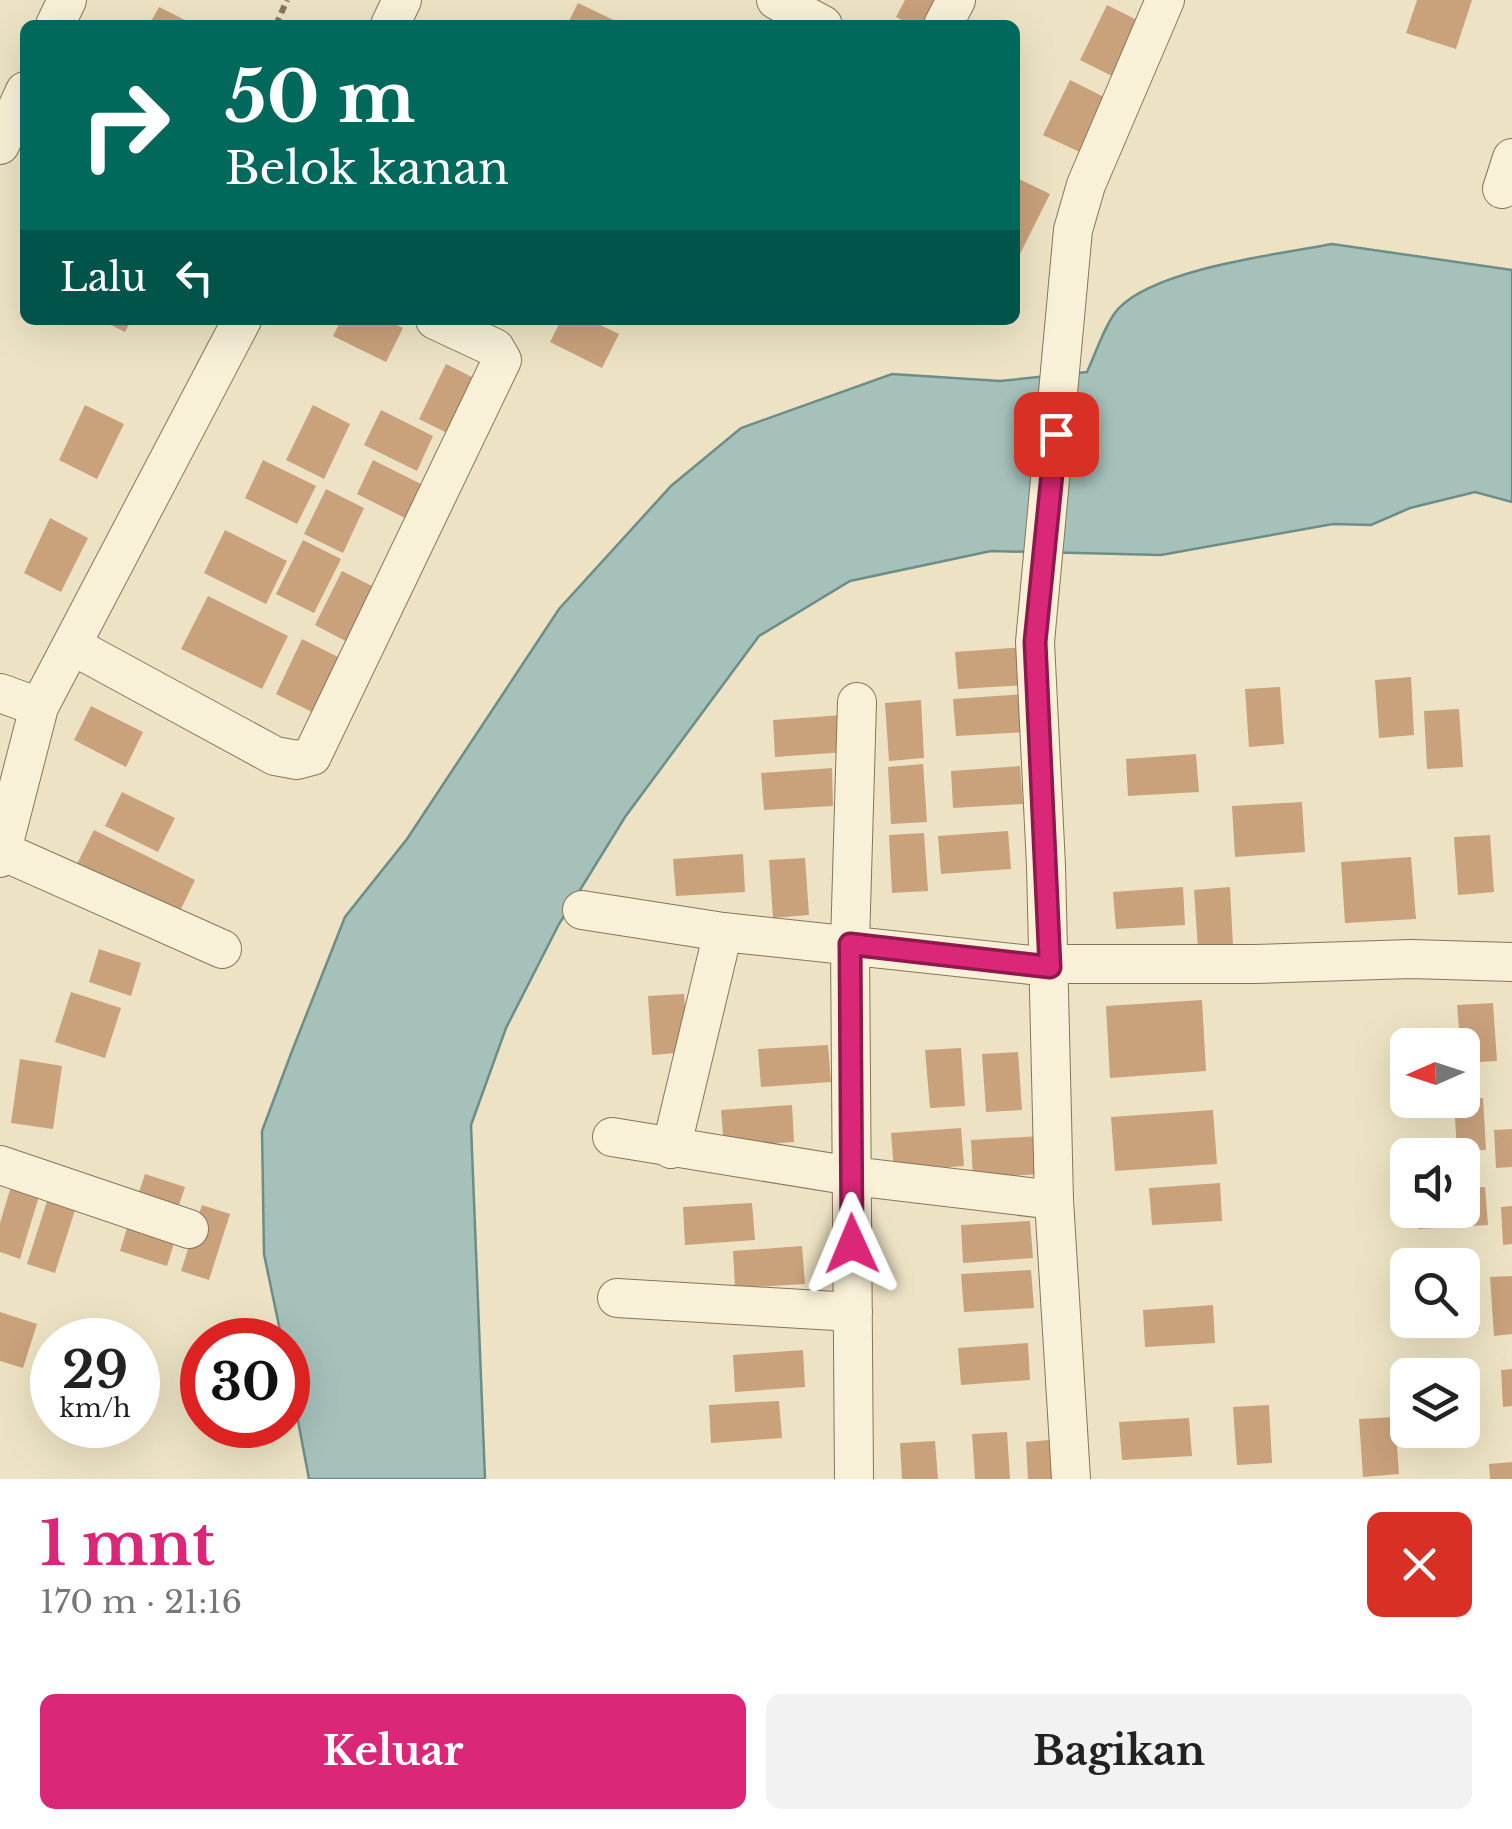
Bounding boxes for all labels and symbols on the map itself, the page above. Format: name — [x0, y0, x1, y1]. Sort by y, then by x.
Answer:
pin — [1014, 392, 1099, 477]
north arrow — [1390, 1028, 1480, 1118]
position arrow — [800, 1192, 904, 1296]
speed limit sign: 30 — [180, 1318, 310, 1448]

